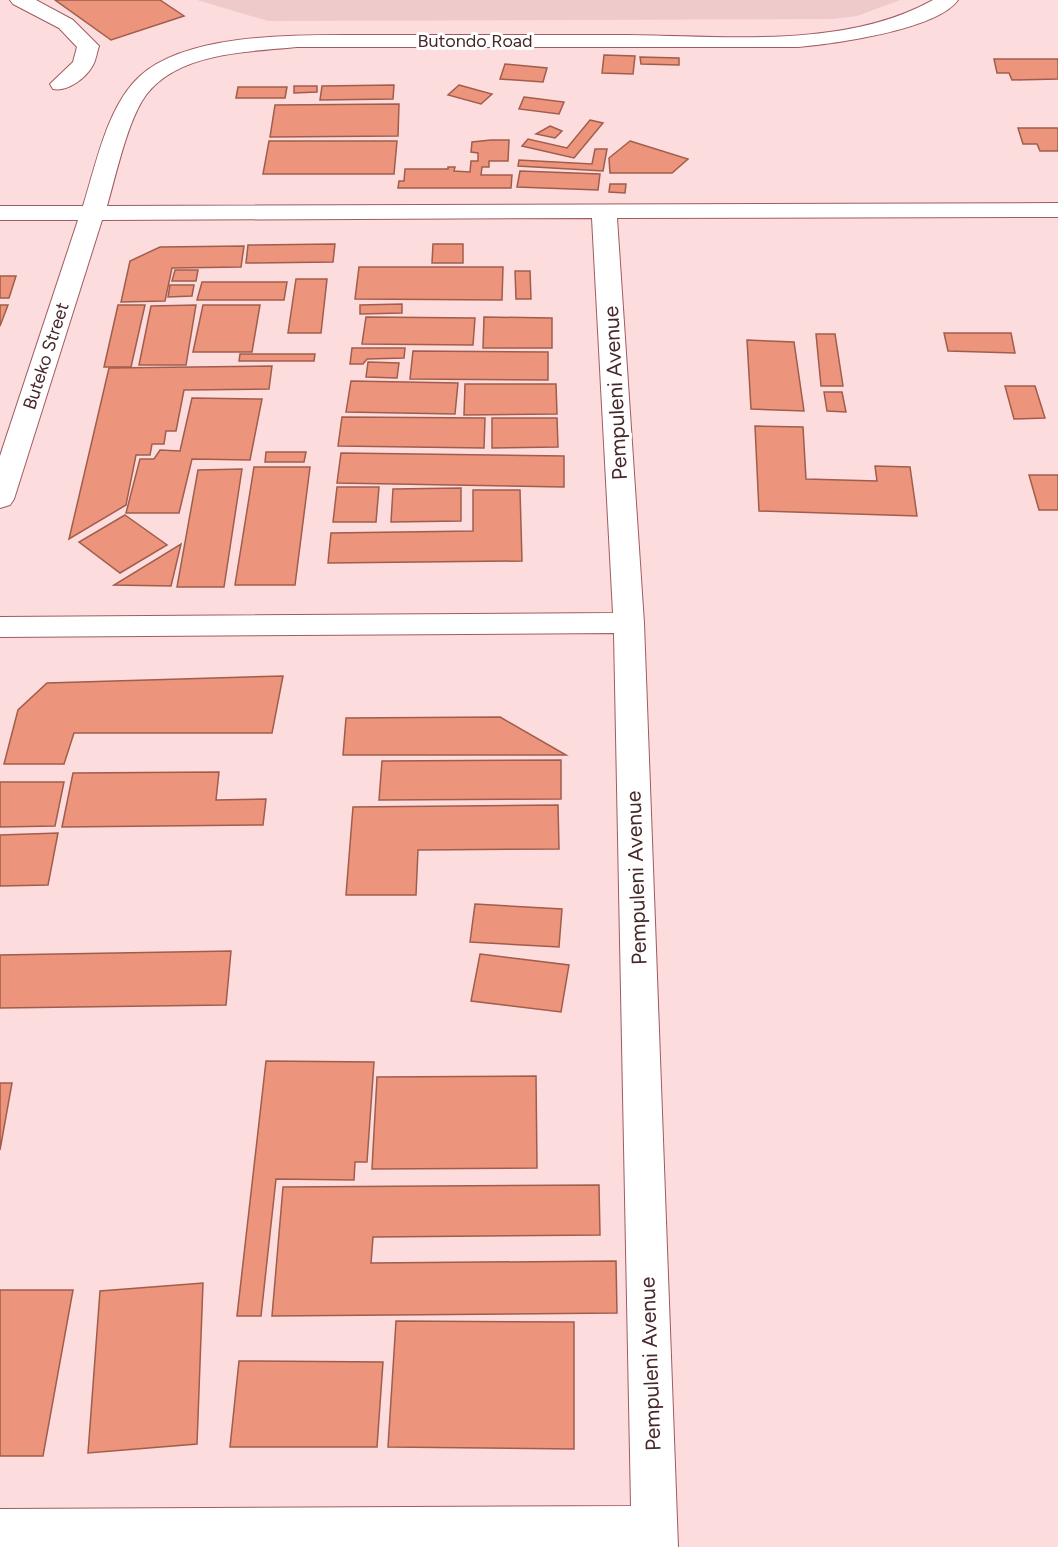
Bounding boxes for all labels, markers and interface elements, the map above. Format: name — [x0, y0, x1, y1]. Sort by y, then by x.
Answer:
street label: Butondo Road — [417, 30, 533, 52]
street label: Buteko Street — [18, 299, 74, 412]
street label: Pempuleni Avenue — [598, 305, 632, 481]
street label: Pempuleni Avenue — [620, 790, 652, 966]
street label: Pempuleni Avenue — [634, 1276, 666, 1452]

